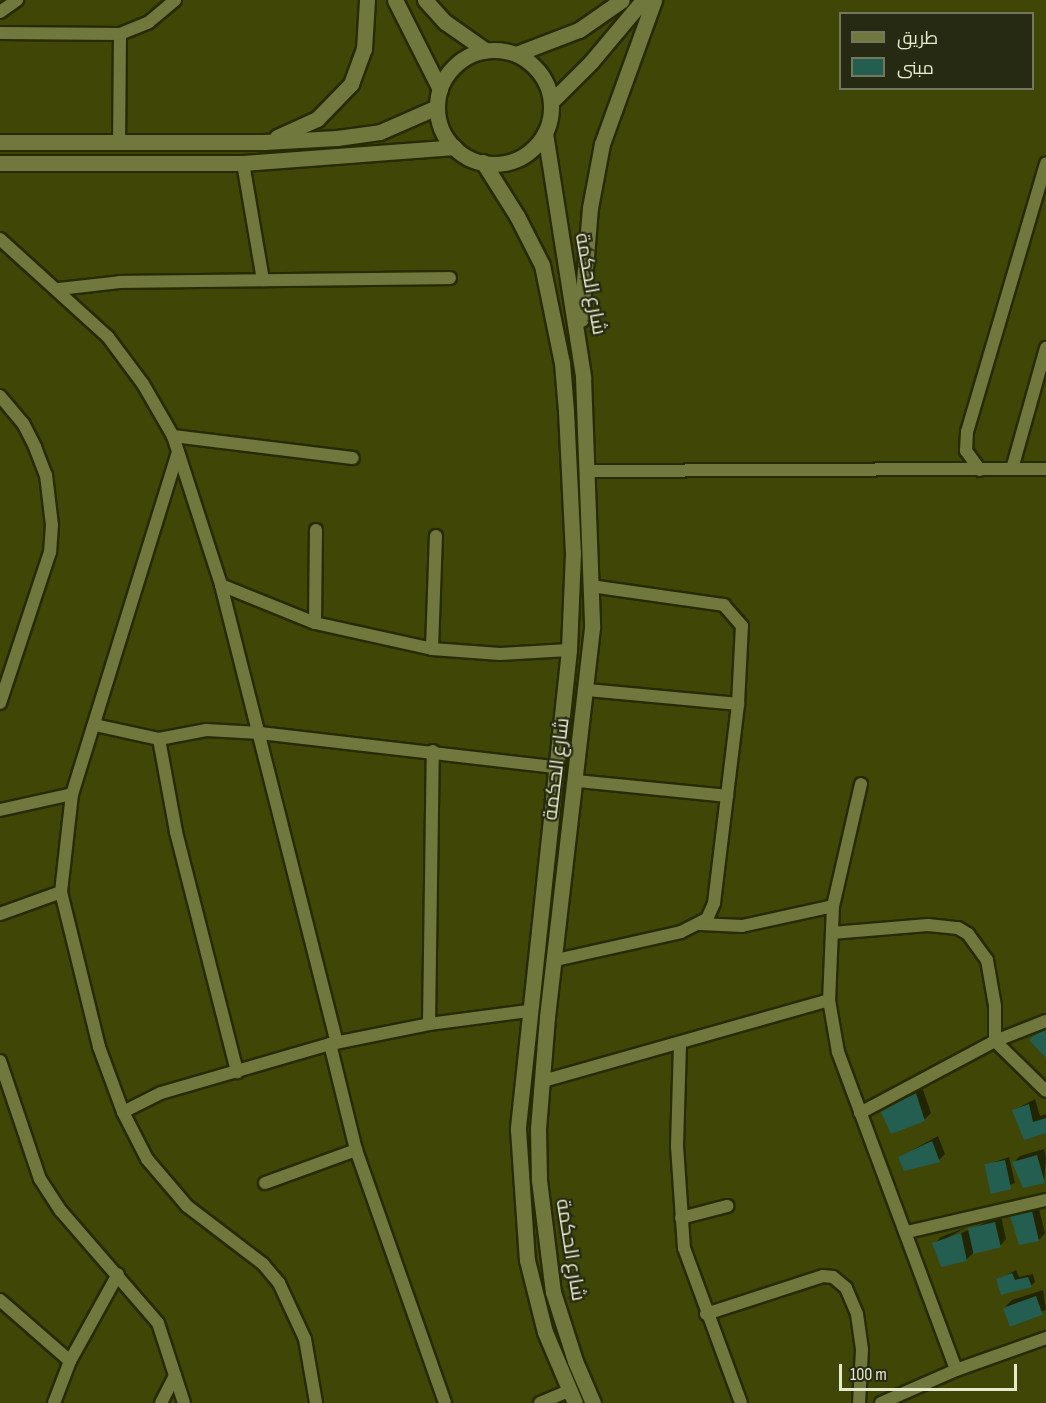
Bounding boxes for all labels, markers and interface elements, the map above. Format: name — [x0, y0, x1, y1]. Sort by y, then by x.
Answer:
legend — [839, 12, 1034, 90]
text: طريق — [897, 28, 938, 49]
text: مبنى — [897, 58, 934, 79]
street label: شارع الحكمة — [569, 231, 611, 337]
street label: شارع الحكمة — [539, 716, 575, 822]
street label: شارع الحكمة — [550, 1197, 590, 1303]
scale bar — [842, 1352, 1020, 1390]
text: 100 m — [850, 1364, 887, 1385]

